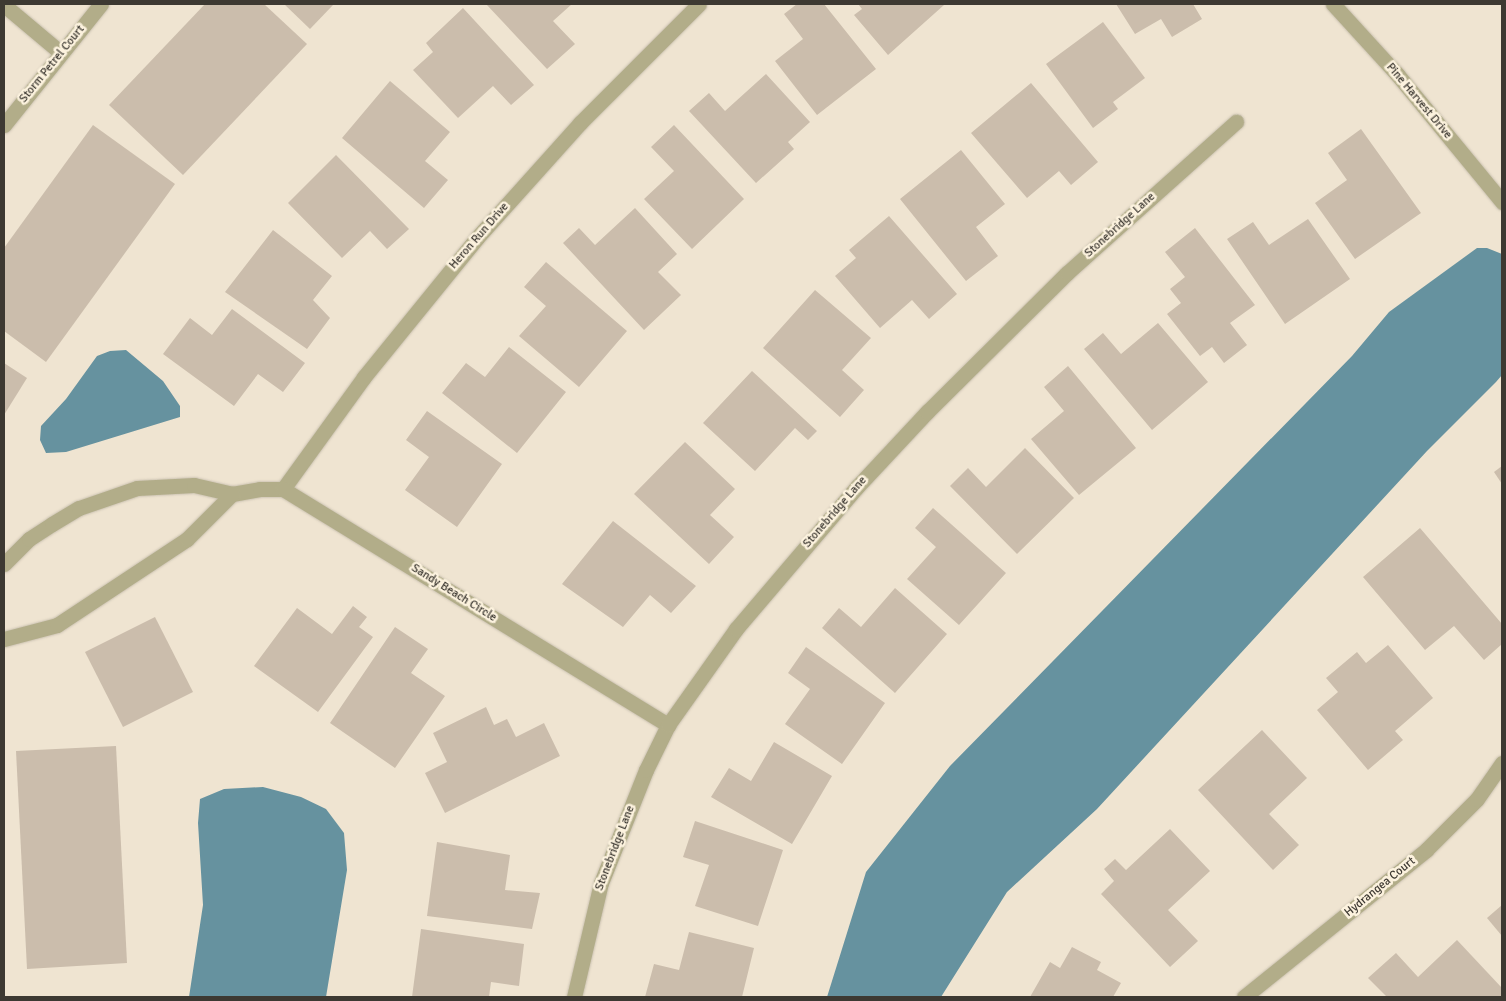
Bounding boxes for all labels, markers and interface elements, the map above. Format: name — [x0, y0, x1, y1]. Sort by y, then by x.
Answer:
street label: Storm Petrel Court — [16, 22, 88, 106]
street label: Pine Harvest Drive — [1383, 60, 1455, 142]
street label: Stonebridge Lane — [1082, 190, 1158, 260]
street label: Heron Run Drive — [446, 200, 512, 272]
street label: Stonebridge Lane — [800, 473, 870, 551]
street label: Sandy Beach Circle — [409, 561, 499, 625]
street label: Stonebridge Lane — [592, 803, 638, 893]
street label: Hydrangea Court — [1342, 854, 1418, 920]

